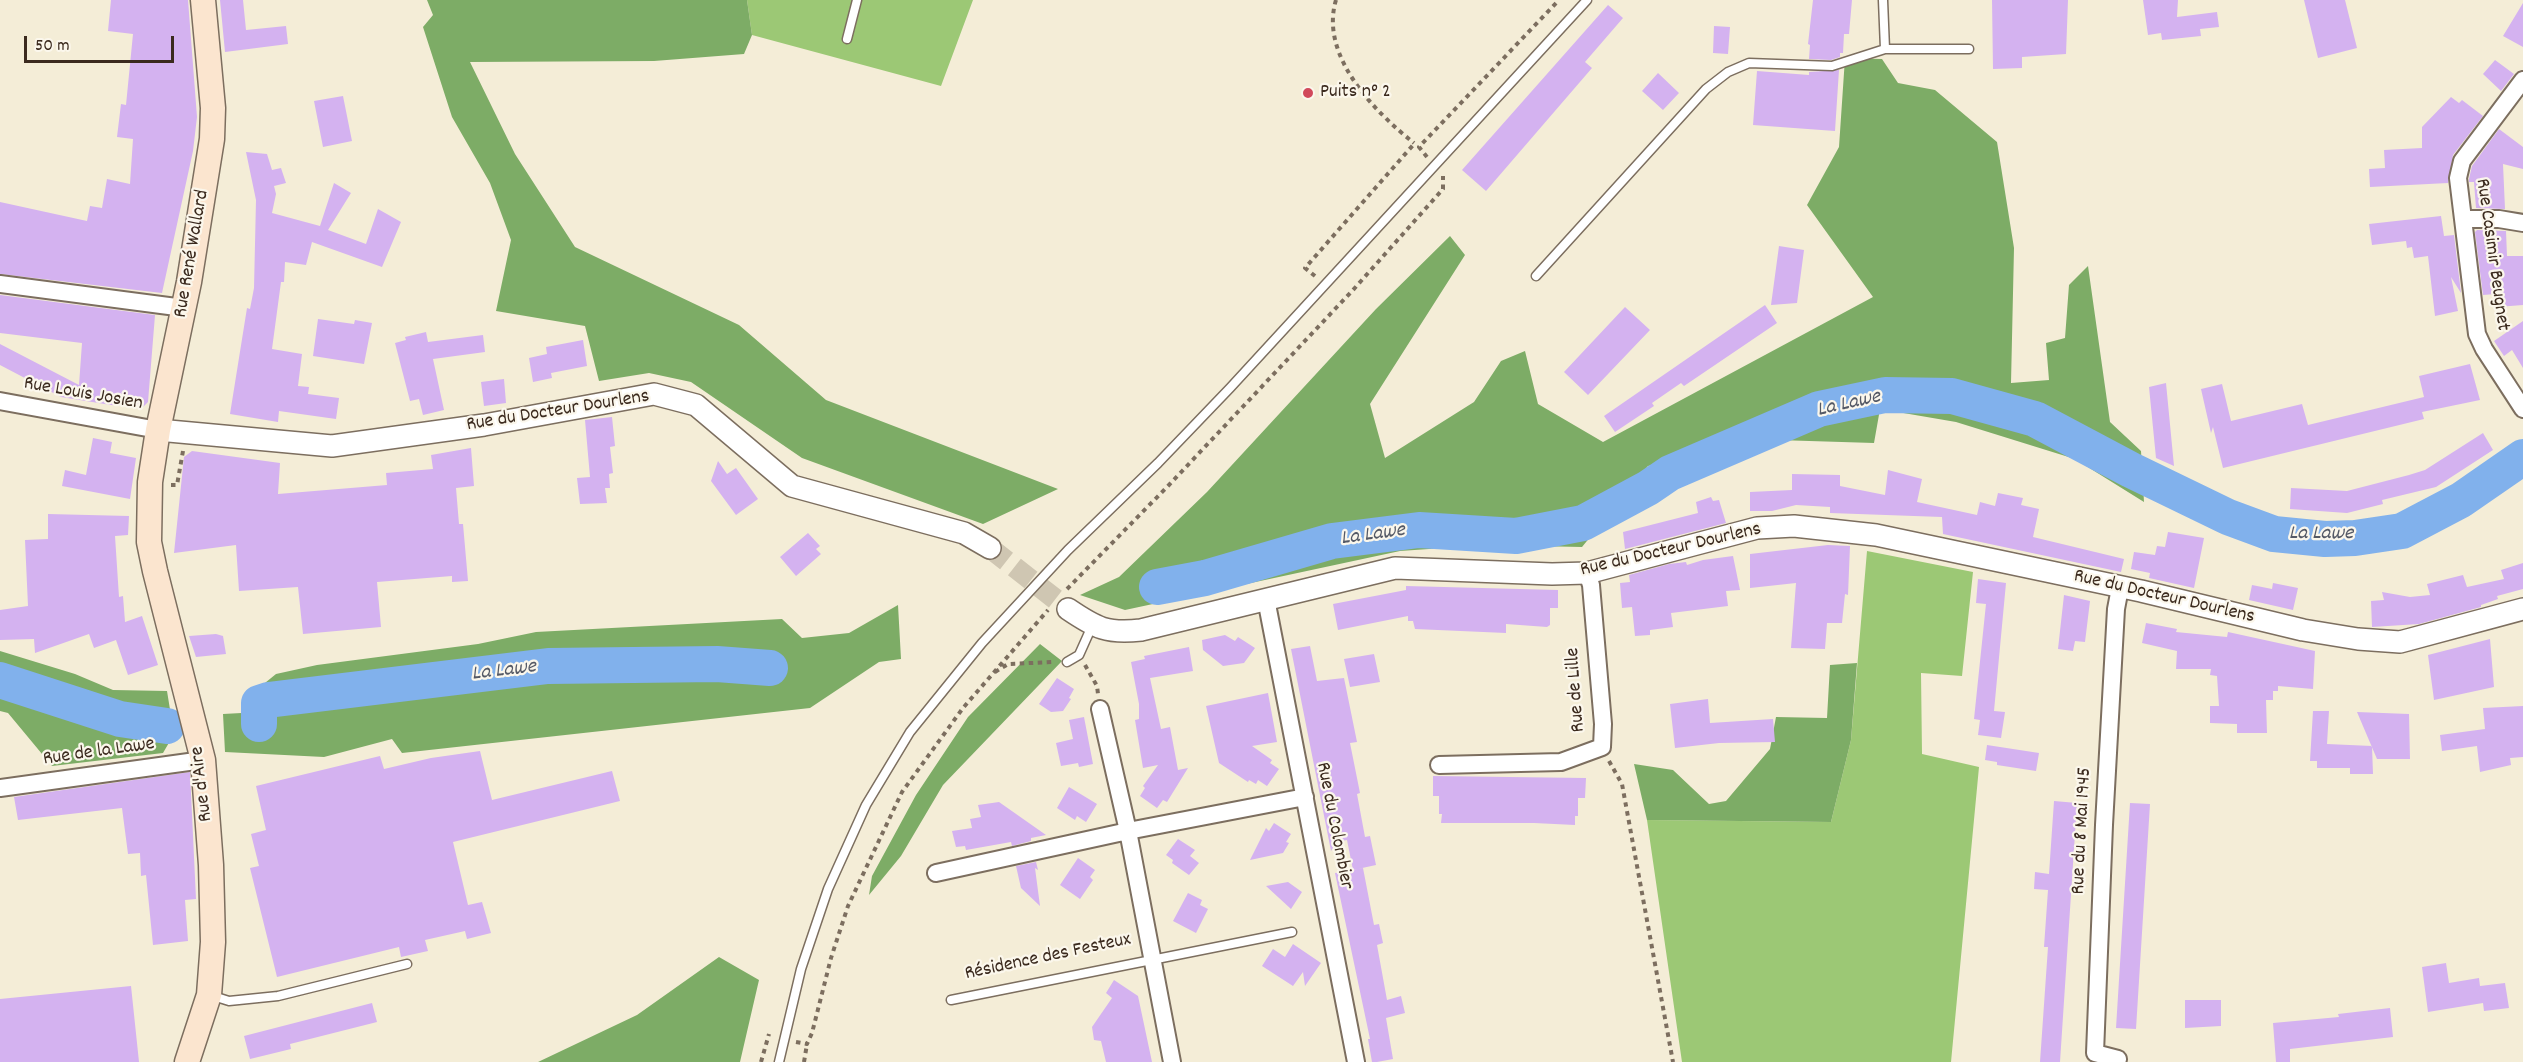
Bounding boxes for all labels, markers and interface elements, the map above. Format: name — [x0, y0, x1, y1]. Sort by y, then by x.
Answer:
scale bar — [27, 24, 177, 62]
text: 50 m — [35, 34, 70, 59]
place label: Puits n° 2 — [1320, 81, 1391, 105]
marker: Puits n° 2 — [1301, 86, 1315, 100]
street label: Rue Casimir Beugnet — [2468, 177, 2514, 333]
street label: Rue René Wallard — [170, 188, 216, 320]
street label: Rue Louis Josien — [22, 373, 144, 417]
water label: La Lawe — [1815, 385, 1883, 425]
street label: Rue du Docteur Dourlens — [465, 386, 651, 438]
water label: La Lawe — [1339, 519, 1407, 553]
street label: Rue du Docteur Dourlens — [1578, 519, 1764, 583]
water label: La Lawe — [2289, 522, 2353, 548]
street label: Rue du Docteur Dourlens — [2071, 566, 2257, 630]
street label: Rue de Lille — [1562, 647, 1592, 733]
water label: La Lawe — [470, 656, 538, 688]
street label: Rue de la Lawe — [42, 733, 156, 773]
street label: Rue d'Aire — [186, 745, 220, 823]
street label: Rue du Colombier — [1309, 760, 1357, 892]
street label: Rue du 8 Mai 1945 — [2068, 767, 2098, 895]
street label: Résidence des Festeux — [963, 929, 1133, 987]

